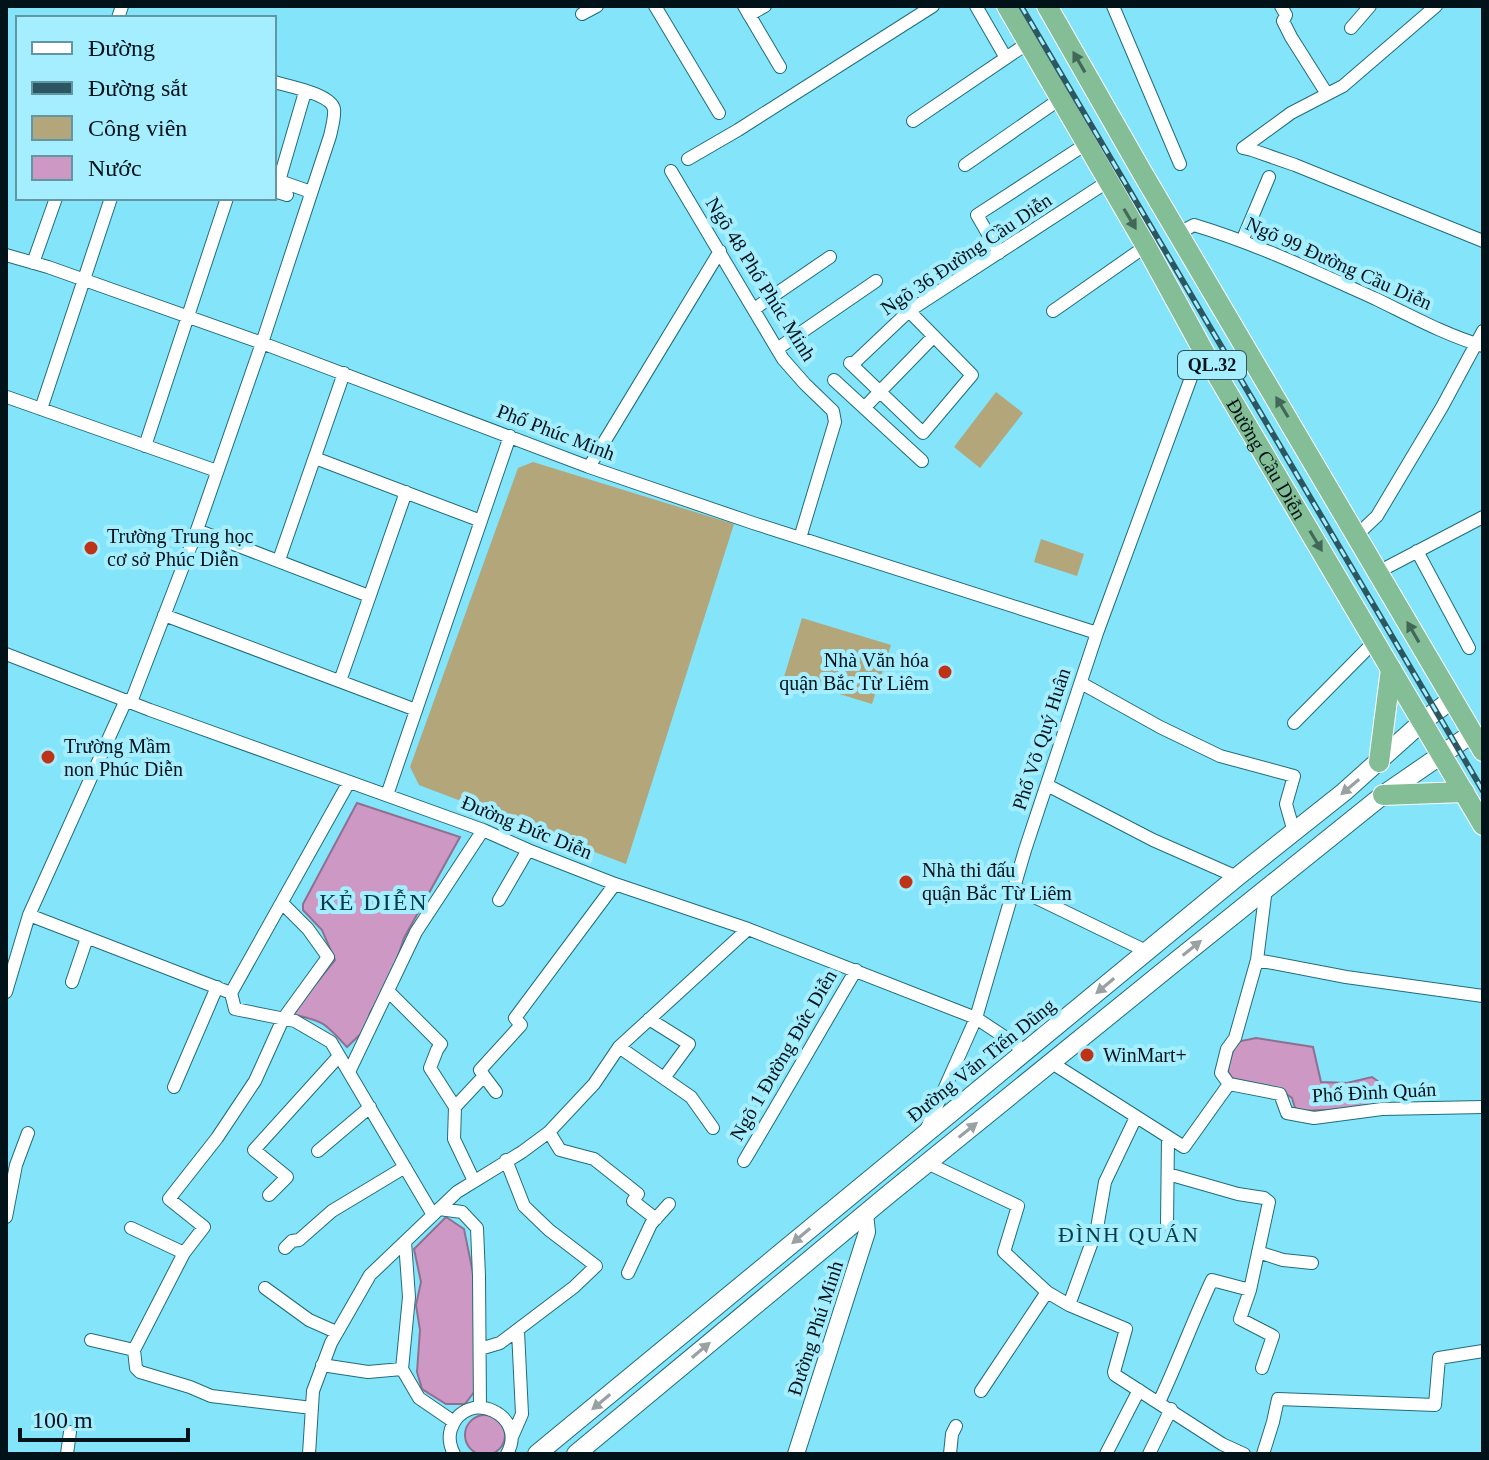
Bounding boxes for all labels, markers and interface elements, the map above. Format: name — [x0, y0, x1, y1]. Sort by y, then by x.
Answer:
legend — [16, 16, 276, 200]
text: Đường — [88, 35, 155, 61]
one-way arrow — [1072, 51, 1086, 74]
text: Đường sắt — [88, 75, 188, 101]
text: Công viên — [88, 115, 187, 141]
text: Nước — [88, 155, 142, 181]
street label: Ngõ 36 Đường Cầu Diễn — [876, 189, 1056, 320]
street label: Ngõ 48 Phố Phúc Minh — [701, 193, 820, 365]
one-way arrow — [1122, 208, 1136, 230]
street label: Ngõ 99 Đường Cầu Diễn — [1242, 212, 1435, 315]
road number: QL.32 — [1178, 351, 1246, 379]
street label: Đường Cầu Diễn — [1222, 394, 1311, 523]
one-way arrow — [1275, 396, 1289, 418]
street label: Phố Phúc Minh — [494, 399, 618, 465]
place label: Trường Trung học cơ sở Phúc Diễn — [107, 525, 253, 570]
one-way arrow — [1309, 530, 1323, 552]
marker: Trường Trung học cơ sở Phúc Diễn — [82, 539, 100, 557]
one-way arrow — [1406, 621, 1420, 643]
place label: Nhà Văn hóa quận Bắc Từ Liêm — [779, 649, 929, 695]
marker: Nhà Văn hóa quận Bắc Từ Liêm — [936, 663, 954, 681]
street label: Phố Võ Quý Huân — [1008, 665, 1075, 813]
place label: Trường Mầm non Phúc Diễn — [64, 735, 183, 780]
marker: Trường Mầm non Phúc Diễn — [39, 748, 57, 766]
one-way arrow — [1340, 778, 1360, 795]
street label: Đường Đức Diễn — [458, 791, 596, 864]
place label: Nhà thi đấu quận Bắc Từ Liêm — [922, 859, 1072, 905]
marker: Nhà thi đấu quận Bắc Từ Liêm — [897, 873, 915, 891]
district label: KẺ DIỄN — [319, 889, 429, 915]
one-way arrow — [1182, 940, 1202, 957]
street label: Ngõ 1 Đường Đức Diễn — [725, 966, 842, 1145]
one-way arrow — [1095, 977, 1115, 994]
street label: Đường Văn Tiến Dũng — [903, 994, 1060, 1127]
place label: WinMart+ — [1103, 1044, 1187, 1066]
marker: WinMart+ — [1078, 1046, 1096, 1064]
street label: Phố Đình Quán — [1311, 1078, 1437, 1106]
one-way arrow — [958, 1122, 978, 1138]
district label: ĐÌNH QUÁN — [1058, 1222, 1200, 1247]
one-way arrow — [791, 1227, 811, 1244]
street label: Đường Phú Minh — [783, 1258, 848, 1398]
one-way arrow — [691, 1342, 711, 1359]
scale bar — [20, 1392, 188, 1442]
one-way arrow — [591, 1393, 611, 1409]
text: 100 m — [32, 1407, 93, 1433]

